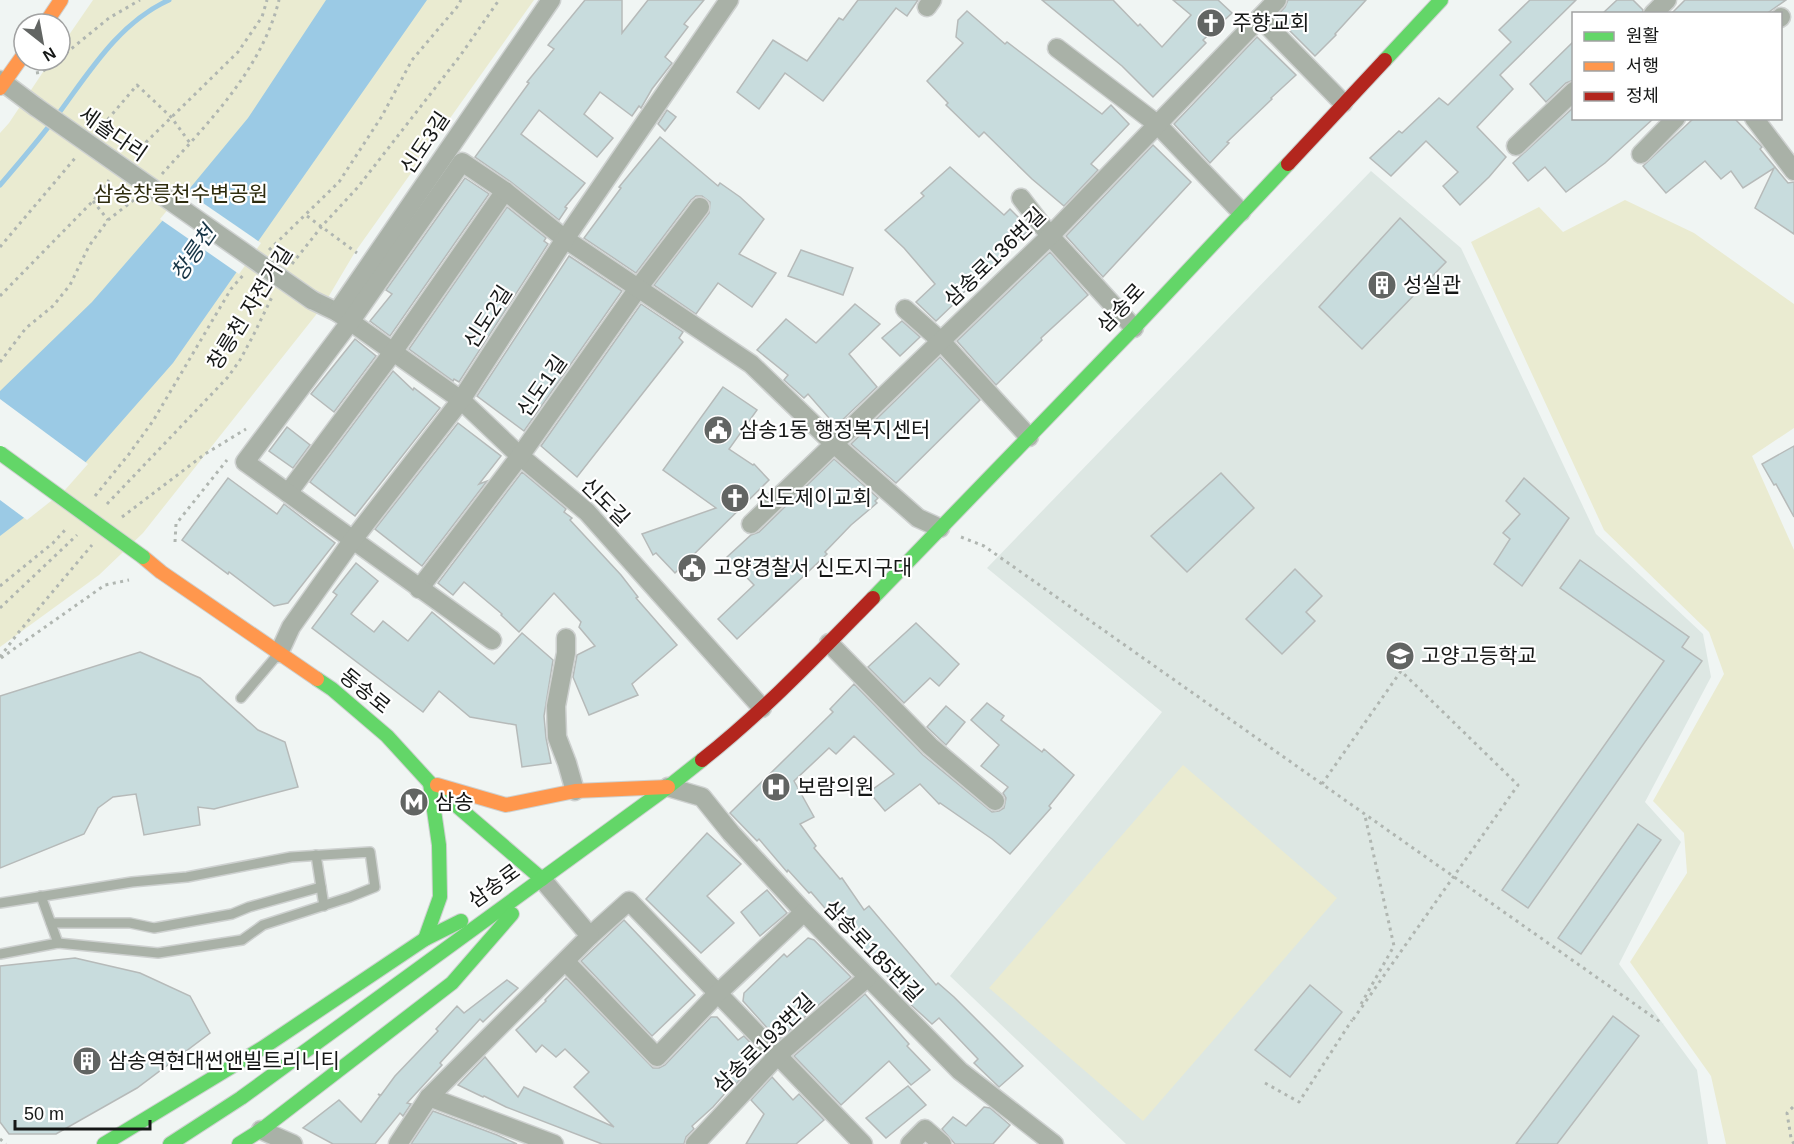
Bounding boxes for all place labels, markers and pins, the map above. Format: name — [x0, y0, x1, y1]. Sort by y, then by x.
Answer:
church icon: 주향교회 — [1195, 7, 1227, 39]
place label: 주향교회 — [1232, 11, 1309, 34]
building icon: 성실관 — [1366, 269, 1398, 301]
place label: 성실관 — [1403, 273, 1461, 296]
public building icon: 삼송1동 행정복지센터 — [702, 414, 734, 446]
place label: 삼송1동 행정복지센터 — [739, 418, 930, 441]
church icon: 신도제이교회 — [719, 482, 751, 514]
place label: 신도제이교회 — [756, 486, 872, 509]
public building icon: 고양경찰서 신도지구대 — [676, 552, 708, 584]
place label: 고양경찰서 신도지구대 — [713, 556, 912, 579]
school or university icon: 고양고등학교 — [1384, 640, 1416, 672]
place label: 고양고등학교 — [1421, 644, 1537, 667]
hospital icon: 보람의원 — [760, 771, 792, 803]
place label: 보람의원 — [797, 775, 874, 798]
metro station icon: 삼송 — [398, 786, 430, 818]
place label: 삼송 — [435, 790, 474, 813]
building icon: 삼송역현대썬앤빌트리니티 — [71, 1045, 103, 1077]
place label: 삼송역현대썬앤빌트리니티 — [108, 1049, 340, 1072]

